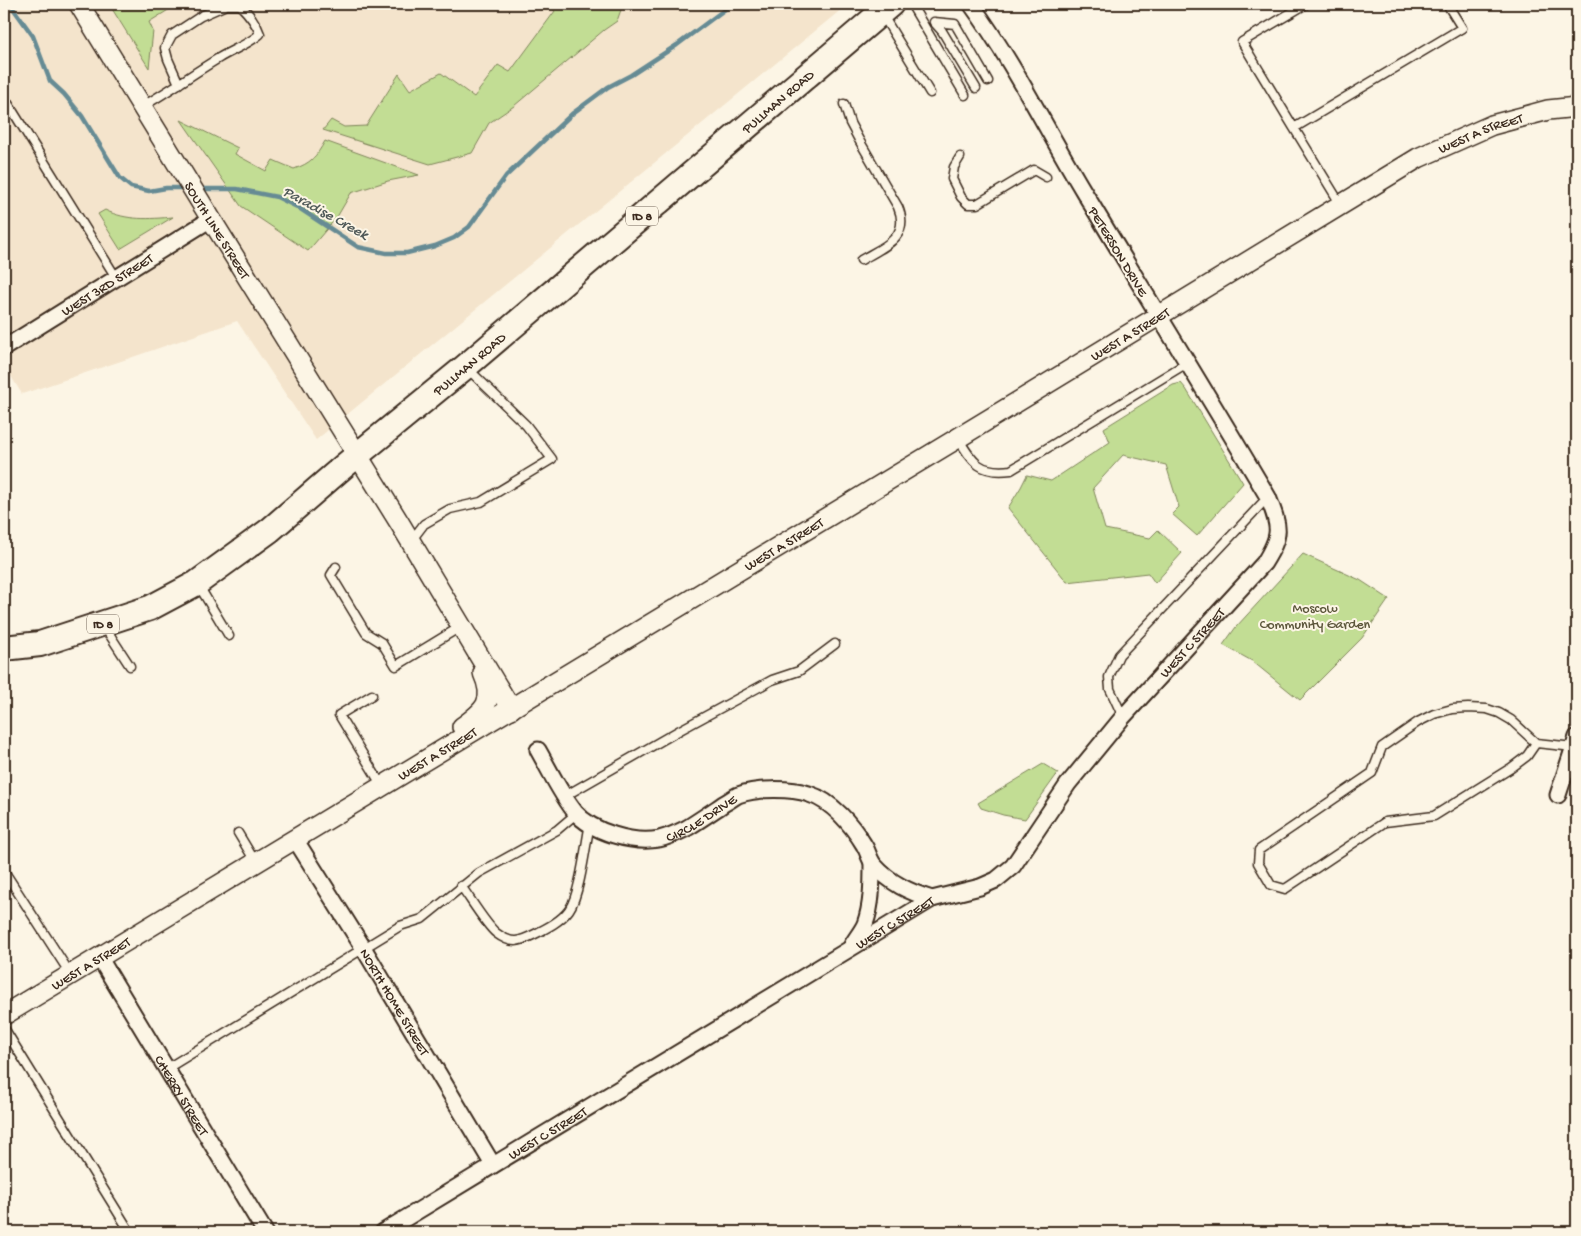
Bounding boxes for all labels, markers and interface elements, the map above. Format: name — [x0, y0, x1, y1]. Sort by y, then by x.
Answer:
street label: PULLMAN ROAD — [739, 67, 819, 139]
street label: WEST A STREET — [1436, 111, 1526, 159]
street label: SOUTH LINE STREET — [179, 179, 253, 284]
water label: Paradise Creek — [279, 183, 372, 245]
street label: PETERSON DRIVE — [1083, 204, 1151, 301]
road number: ID 8 — [626, 207, 658, 226]
street label: WEST 3RD STREET — [59, 251, 158, 321]
street label: WEST A STREET — [1088, 305, 1174, 366]
street label: PULLMAN ROAD — [430, 329, 511, 401]
street label: WEST A STREET — [742, 515, 828, 576]
park label: Moscow Community Garden — [1260, 601, 1371, 634]
street label: WEST C STREET — [1157, 605, 1230, 682]
road number: ID 8 — [87, 614, 119, 634]
street label: WEST A STREET — [396, 725, 481, 786]
street label: CIRCLE DRIVE — [664, 791, 742, 847]
street label: WEST C STREET — [853, 893, 939, 954]
street label: WEST A STREET — [49, 934, 135, 995]
street label: NORTH HOME STREET — [355, 946, 432, 1060]
street label: CHERRY STREET — [149, 1053, 211, 1140]
street label: WEST C STREET — [506, 1104, 591, 1165]

